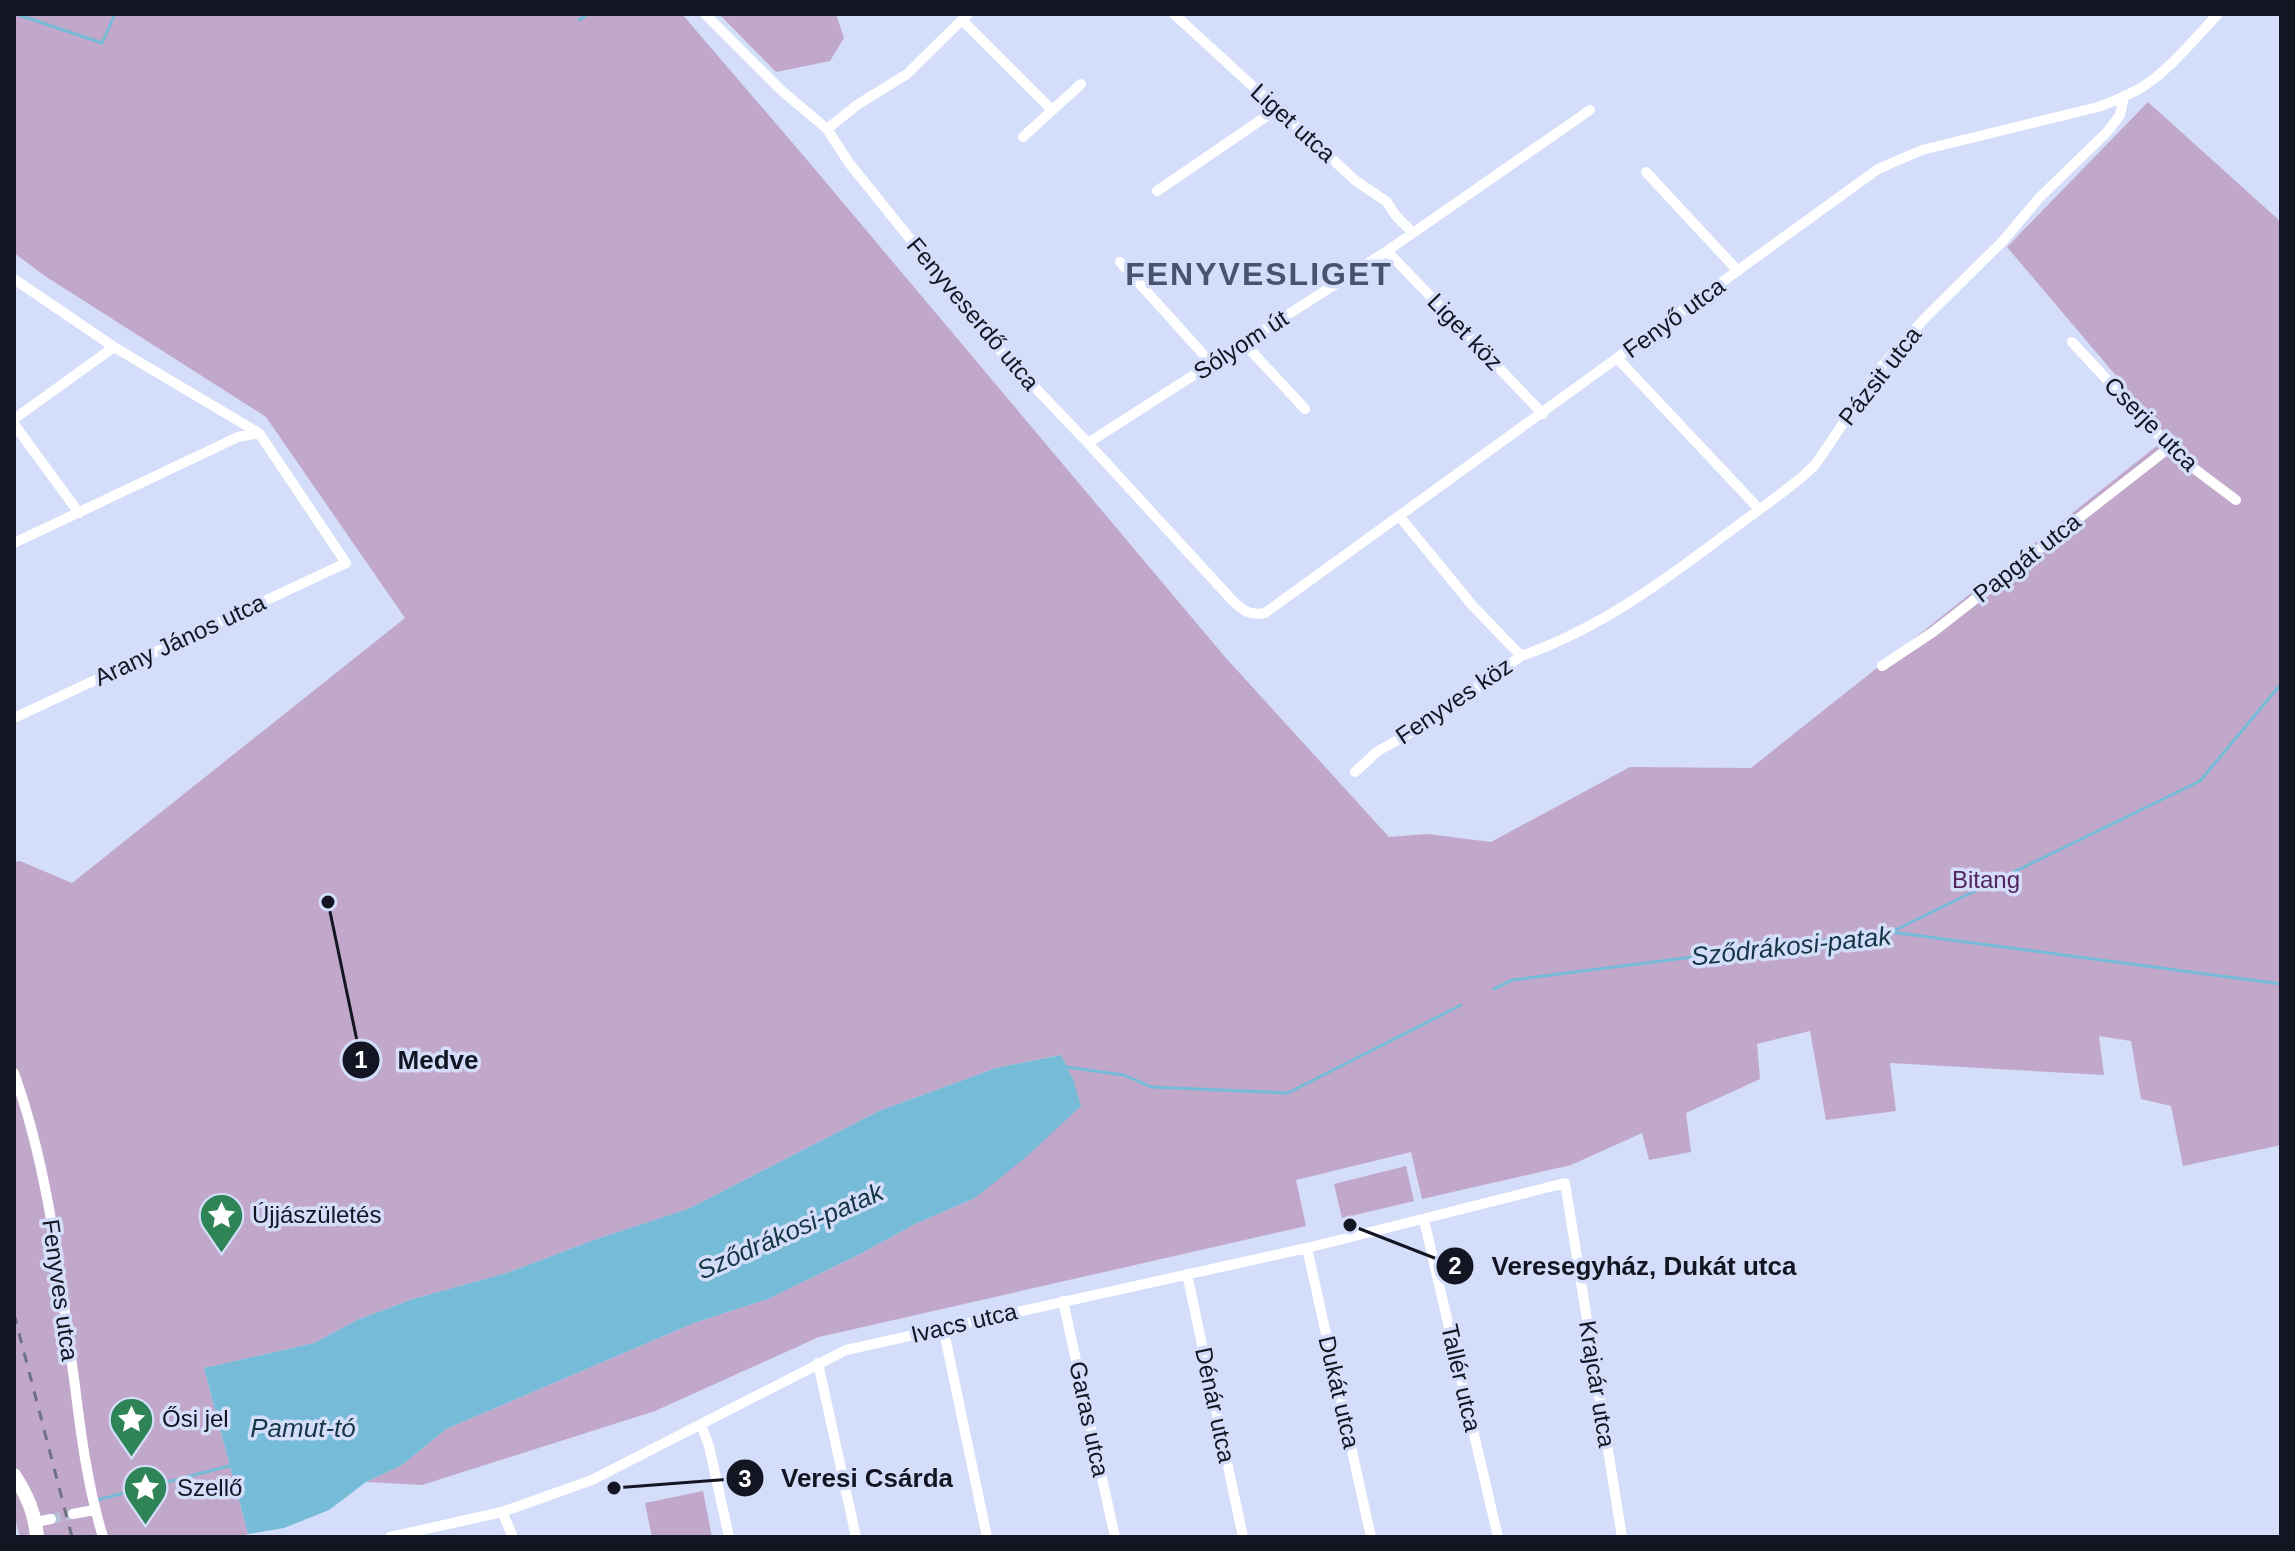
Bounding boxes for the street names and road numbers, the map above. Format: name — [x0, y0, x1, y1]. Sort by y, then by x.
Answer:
street label: Liget utca — [1246, 78, 1342, 168]
street label: Fenyveserdő utca — [902, 232, 1045, 396]
street label: Fenyő utca — [1618, 271, 1730, 363]
street label: Liget köz — [1422, 288, 1508, 376]
street label: Sólyom út — [1189, 304, 1293, 385]
street label: Pázsit utca — [1833, 321, 1927, 430]
street label: Cserje utca — [2099, 371, 2204, 477]
street label: Papgát utca — [1968, 507, 2086, 608]
street label: Arany János utca — [90, 588, 270, 691]
street label: Fenyves köz — [1390, 652, 1517, 749]
street label: Fenyves utca — [37, 1217, 84, 1363]
street label: Ivacs utca — [908, 1297, 1020, 1348]
street label: Krajcár utca — [1574, 1319, 1621, 1450]
street label: Tallér utca — [1436, 1322, 1487, 1435]
street label: Dukát utca — [1313, 1333, 1366, 1451]
street label: Dénár utca — [1190, 1345, 1241, 1466]
street label: Garas utca — [1064, 1359, 1115, 1480]

